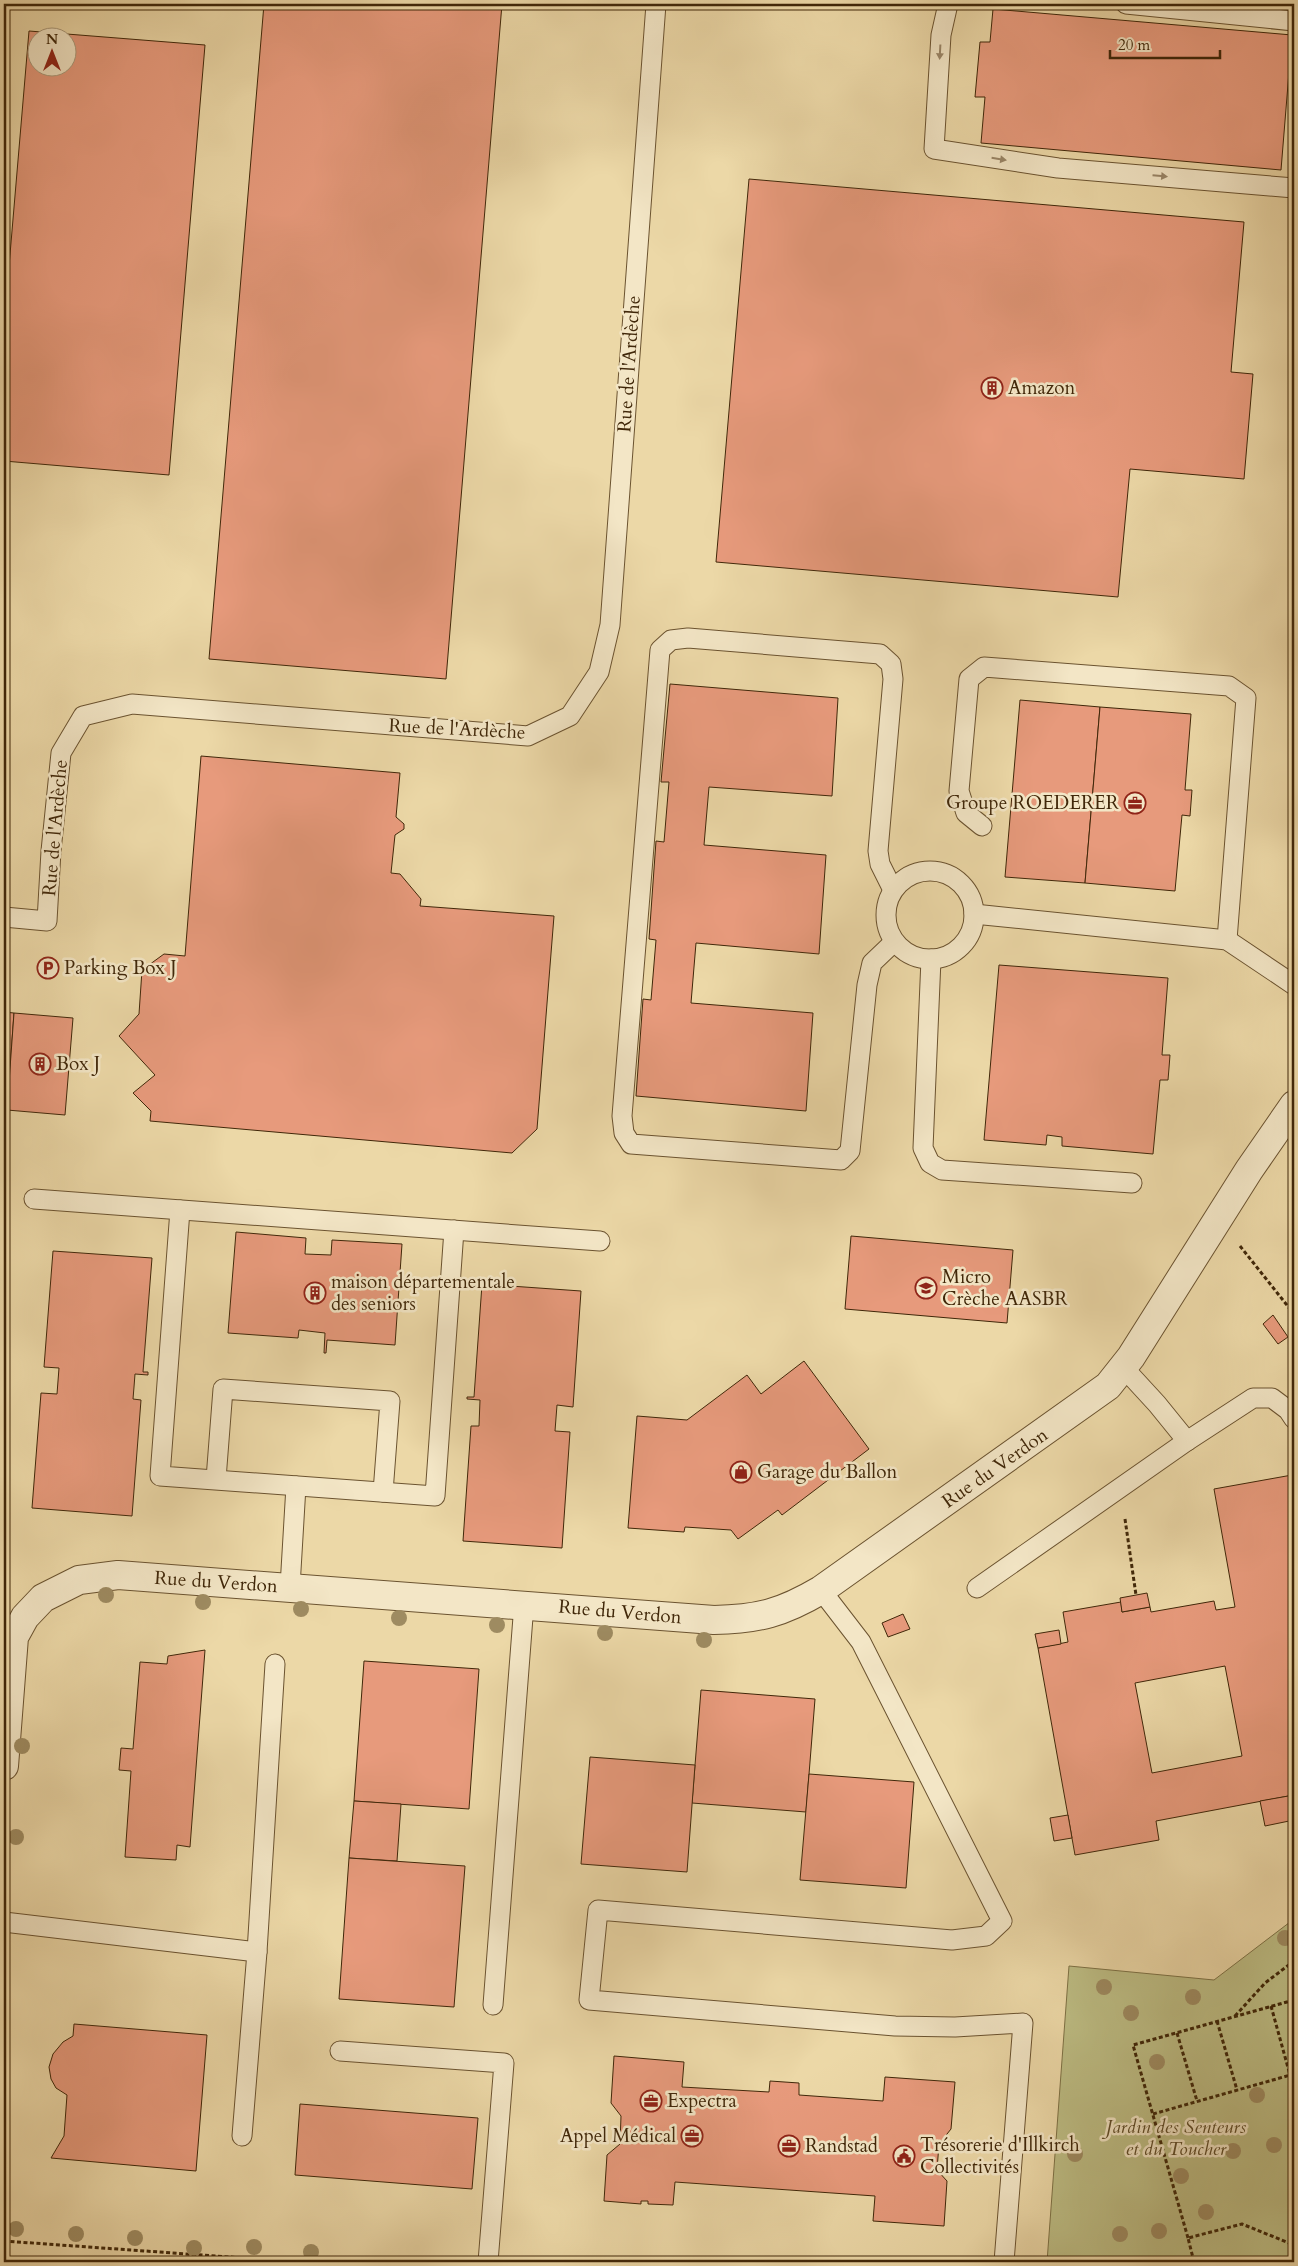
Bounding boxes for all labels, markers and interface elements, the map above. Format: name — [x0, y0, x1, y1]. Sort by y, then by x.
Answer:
north arrow — [28, 28, 78, 78]
scale bar — [1110, 28, 1220, 60]
text: N — [46, 30, 58, 49]
text: 20 m — [1118, 35, 1150, 55]
one-way arrow — [935, 44, 943, 60]
one-way arrow — [991, 155, 1007, 163]
one-way arrow — [1153, 172, 1169, 180]
street label: Rue de l'Ardèche — [611, 295, 647, 433]
place label: Amazon — [1008, 375, 1076, 401]
building icon: Amazon — [980, 376, 1004, 400]
street label: Rue de l'Ardèche — [388, 712, 526, 746]
street label: Rue de l'Ardèche — [36, 759, 74, 897]
place label: Groupe ROEDERER — [946, 790, 1120, 816]
office icon: Groupe ROEDERER — [1123, 791, 1147, 815]
place label: Parking Box J — [64, 955, 177, 981]
parking icon: Parking Box J — [36, 956, 60, 980]
place label: Box J — [56, 1051, 100, 1077]
building icon: Box J — [28, 1052, 52, 1076]
place label: Micro Crèche AASBR — [942, 1264, 1068, 1312]
place label: maison départementale des seniors — [331, 1269, 515, 1317]
school or university icon: Micro Crèche AASBR — [914, 1276, 938, 1300]
building icon: maison départementale des seniors — [303, 1281, 327, 1305]
street label: Rue du Verdon — [937, 1422, 1053, 1514]
place label: Garage du Ballon — [757, 1459, 897, 1485]
shop icon: Garage du Ballon — [729, 1460, 753, 1484]
street label: Rue du Verdon — [153, 1565, 279, 1599]
street label: Rue du Verdon — [557, 1594, 683, 1630]
place label: Expectra — [667, 2088, 737, 2114]
office icon: Expectra — [639, 2089, 663, 2113]
park label: Jardin des Senteurs et du Toucher — [1102, 2114, 1247, 2162]
place label: Appel Médical — [560, 2123, 676, 2149]
office icon: Appel Médical — [680, 2124, 704, 2148]
place label: Trésorerie d'Illkirch Collectivités — [920, 2132, 1080, 2180]
place label: Randstad — [805, 2133, 878, 2159]
office icon: Randstad — [777, 2134, 801, 2158]
public building icon: Trésorerie d'Illkirch Collectivités — [892, 2144, 916, 2168]

